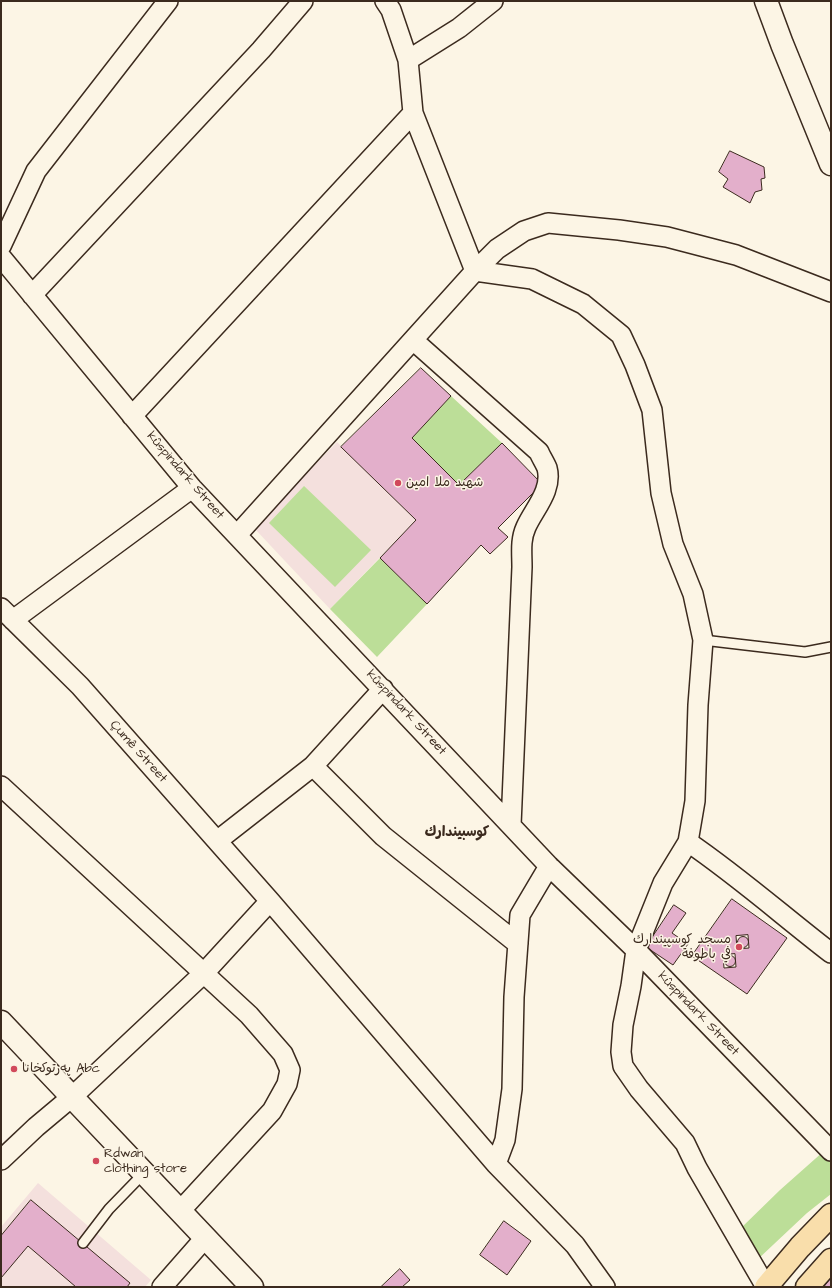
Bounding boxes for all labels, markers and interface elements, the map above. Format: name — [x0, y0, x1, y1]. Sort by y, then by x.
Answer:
street label: kûspindark Street — [143, 429, 227, 523]
place label: شهيد ملا امين — [406, 475, 483, 491]
marker: شهيد ملا امين — [393, 478, 403, 488]
street label: kûspindark Street — [363, 667, 449, 759]
street label: Çumê Street — [106, 718, 170, 786]
district label: كوسبيندارك — [425, 825, 489, 841]
place label: مسجد كوسپيندارك في باطوفة — [633, 932, 731, 963]
marker: مسجد كوسپيندارك في باطوفة — [734, 942, 744, 952]
street label: kûspindark Street — [654, 969, 742, 1059]
place label: په‌رتوكخانا Abc — [22, 1061, 100, 1077]
marker: په‌رتوكخانا Abc — [9, 1064, 19, 1074]
place label: Rdwan clothing store — [104, 1146, 187, 1177]
marker: Rdwan clothing store — [91, 1156, 101, 1166]

